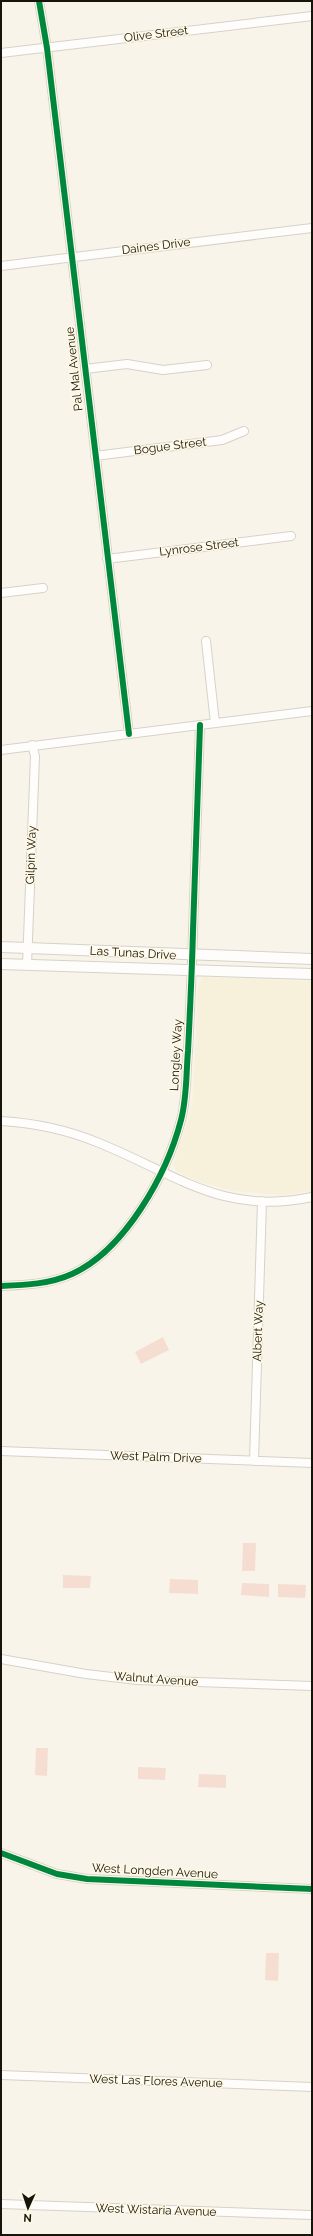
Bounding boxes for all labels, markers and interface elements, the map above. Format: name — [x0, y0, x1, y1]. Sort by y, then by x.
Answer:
street label: Olive Street — [123, 23, 189, 45]
street label: Daines Drive — [121, 235, 191, 257]
street label: Pal Mal Avenue — [63, 326, 85, 412]
street label: Bogue Street — [133, 435, 207, 457]
street label: Lynrose Street — [159, 535, 239, 559]
street label: Gilpin Way — [23, 825, 39, 885]
street label: Las Tunas Drive — [89, 944, 177, 962]
street label: Longley Way — [167, 1018, 185, 1091]
street label: Albert Way — [250, 1300, 266, 1362]
street label: West Palm Drive — [110, 1448, 202, 1466]
street label: Walnut Avenue — [113, 1669, 199, 1689]
street label: West Longden Avenue — [92, 1861, 218, 1881]
street label: West Las Flores Avenue — [89, 2072, 223, 2090]
north arrow — [8, 2188, 48, 2228]
street label: West Wistaria Avenue — [95, 2201, 217, 2219]
text: N — [23, 2211, 32, 2224]

